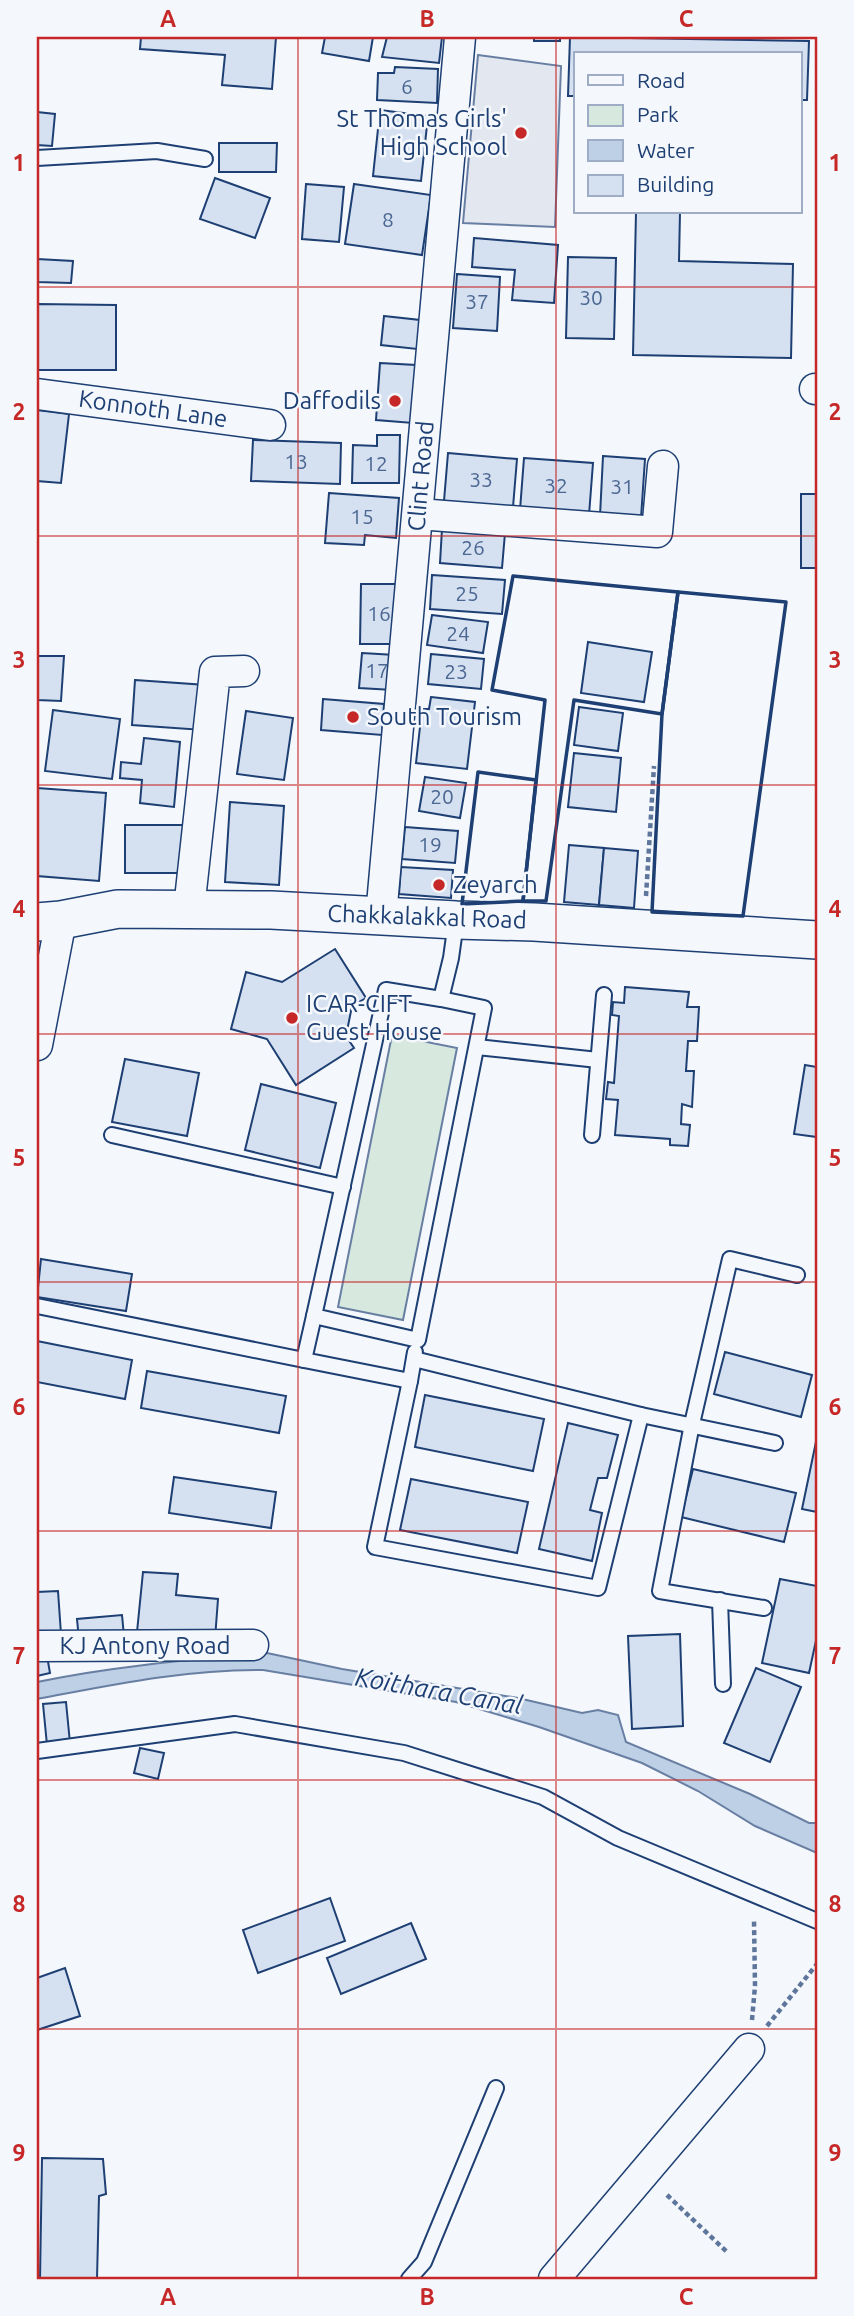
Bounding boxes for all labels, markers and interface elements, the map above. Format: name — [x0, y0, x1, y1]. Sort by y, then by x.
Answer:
text: A — [160, 6, 176, 31]
text: B — [419, 6, 435, 31]
text: C — [679, 6, 694, 31]
legend — [574, 52, 802, 214]
text: Road — [637, 68, 685, 92]
house number: 6 — [401, 74, 413, 98]
text: Park — [637, 102, 679, 126]
place label: St Thomas Girls' High School — [336, 105, 507, 160]
marker: St Thomas Girls' High School — [513, 125, 529, 141]
text: Water — [637, 138, 695, 162]
text: 1 — [13, 150, 25, 175]
text: 1 — [829, 150, 841, 175]
text: Building — [637, 172, 714, 196]
house number: 8 — [382, 207, 394, 231]
house number: 30 — [579, 285, 603, 309]
house number: 37 — [465, 289, 489, 313]
street label: Konnoth Lane — [77, 385, 229, 432]
place label: Daffodils — [283, 387, 381, 414]
marker: Daffodils — [387, 393, 403, 409]
text: 2 — [13, 399, 25, 424]
text: 2 — [829, 399, 841, 424]
street label: Clint Road — [402, 420, 439, 532]
house number: 13 — [284, 449, 308, 473]
house number: 12 — [364, 451, 388, 475]
house number: 33 — [469, 467, 493, 491]
house number: 32 — [544, 473, 568, 497]
house number: 31 — [610, 474, 634, 498]
house number: 15 — [350, 504, 374, 528]
house number: 26 — [461, 535, 485, 559]
house number: 25 — [455, 581, 479, 605]
house number: 16 — [367, 601, 391, 625]
house number: 24 — [446, 621, 470, 645]
text: 3 — [13, 647, 25, 672]
text: 3 — [829, 647, 841, 672]
house number: 17 — [365, 658, 389, 682]
house number: 23 — [444, 659, 468, 683]
place label: South Tourism — [367, 703, 522, 730]
marker: South Tourism — [345, 709, 361, 725]
house number: 20 — [430, 784, 454, 808]
house number: 19 — [418, 832, 442, 856]
place label: Zeyarch — [453, 871, 538, 898]
marker: Zeyarch — [431, 877, 447, 893]
text: 4 — [13, 896, 26, 921]
text: 4 — [829, 896, 842, 921]
street label: Chakkalakkal Road — [327, 900, 527, 933]
place label: ICAR-CIFT Guest House — [306, 990, 442, 1045]
marker: ICAR-CIFT Guest House — [284, 1010, 300, 1026]
text: 5 — [13, 1145, 25, 1170]
text: 5 — [829, 1145, 841, 1170]
text: 6 — [13, 1394, 26, 1419]
text: 6 — [829, 1394, 842, 1419]
street label: KJ Antony Road — [59, 1632, 231, 1659]
text: 7 — [13, 1643, 25, 1668]
text: 7 — [829, 1643, 841, 1668]
water label: Koithara Canal — [353, 1661, 525, 1720]
text: 8 — [13, 1891, 25, 1916]
text: 8 — [829, 1891, 841, 1916]
text: 9 — [13, 2140, 25, 2165]
text: 9 — [829, 2140, 841, 2165]
text: A — [160, 2284, 176, 2309]
text: B — [419, 2284, 435, 2309]
text: C — [679, 2284, 694, 2309]

